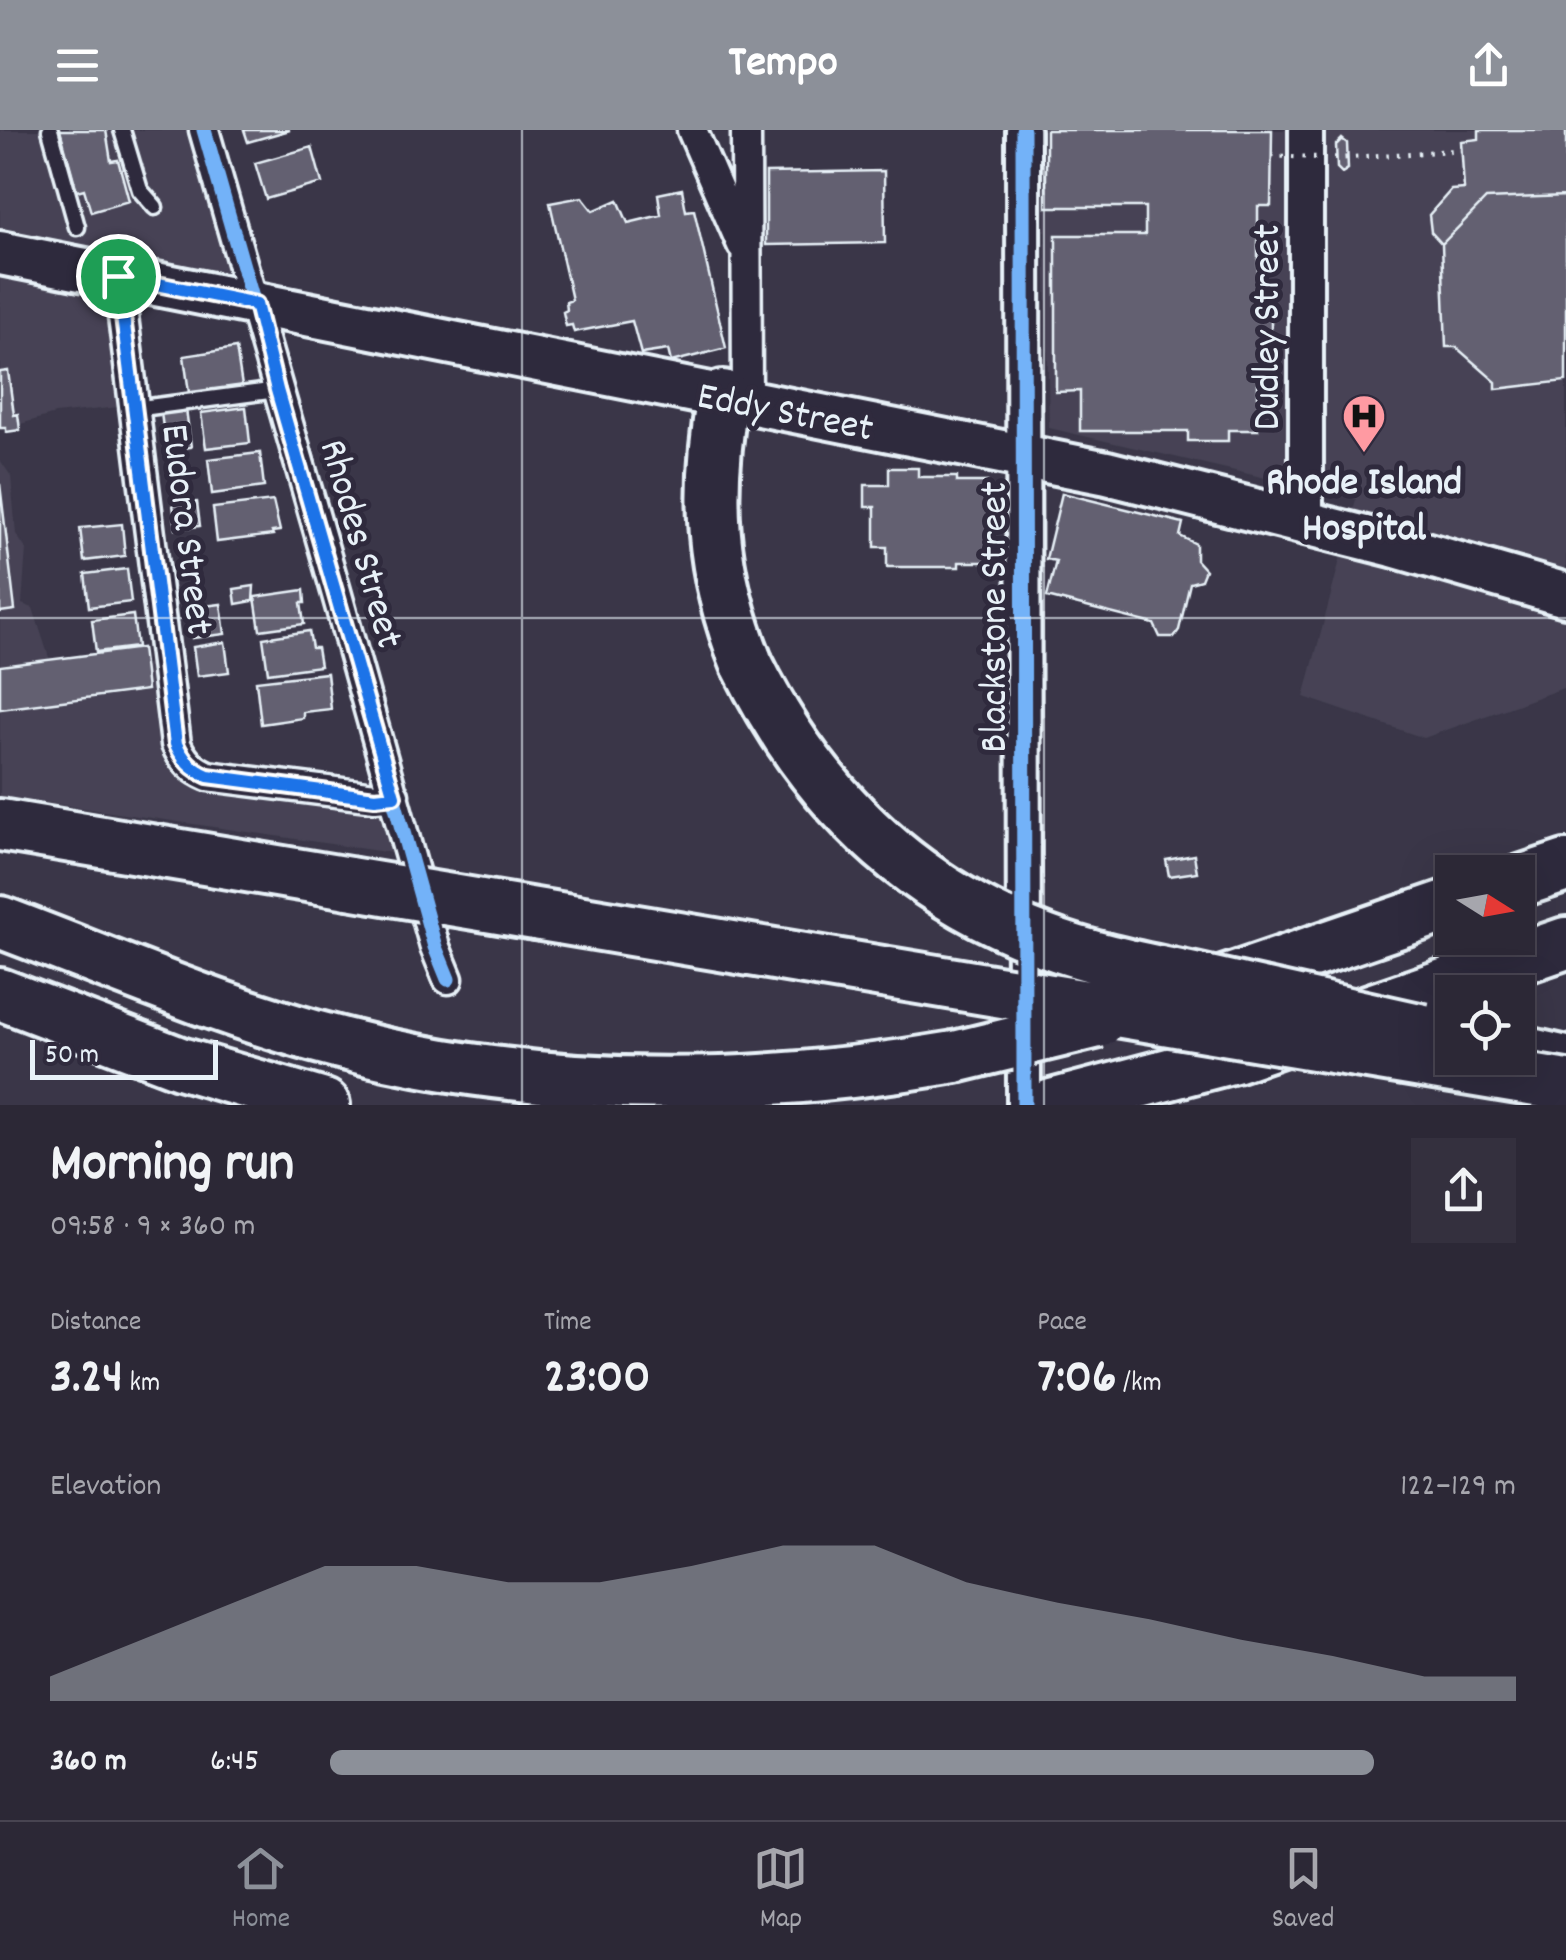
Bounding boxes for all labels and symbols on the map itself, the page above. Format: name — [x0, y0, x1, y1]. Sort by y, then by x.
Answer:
street label: Dudley Street — [1242, 224, 1299, 430]
pin — [76, 234, 161, 319]
street label: Eddy Street — [692, 370, 878, 460]
hospital icon: Rhode Island Hospital — [1341, 393, 1387, 454]
street label: Eudora Street — [142, 421, 225, 638]
street label: Rhodes Street — [301, 434, 415, 656]
place label: Rhode Island Hospital — [1266, 457, 1462, 560]
street label: Blackstone Street — [969, 481, 1026, 753]
north arrow — [1435, 855, 1535, 955]
scale bar — [30, 1035, 218, 1080]

